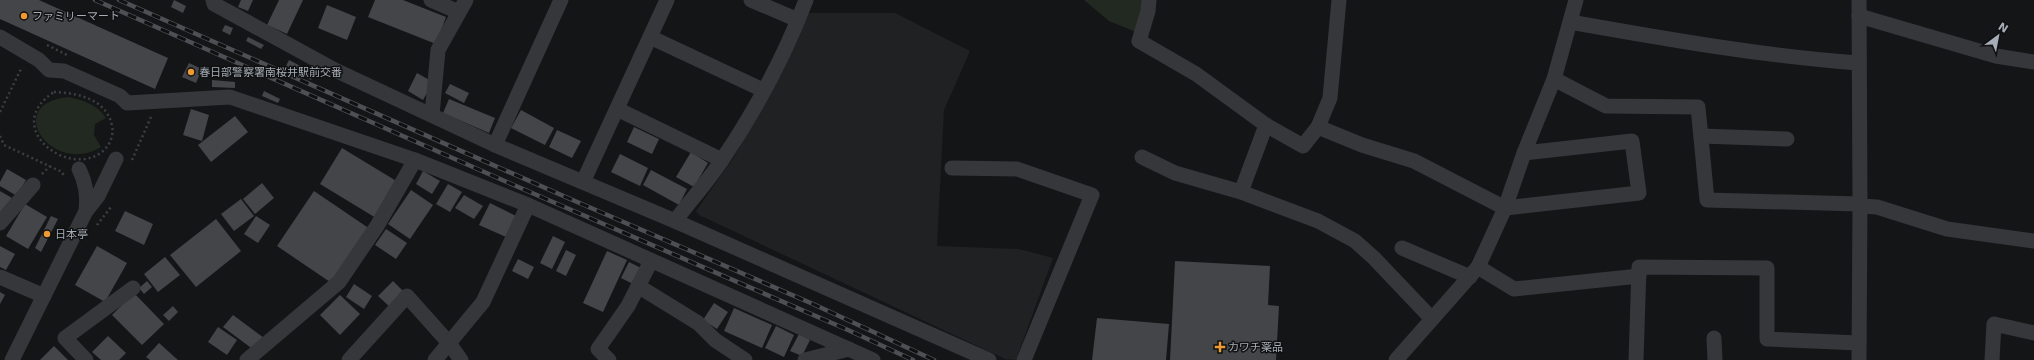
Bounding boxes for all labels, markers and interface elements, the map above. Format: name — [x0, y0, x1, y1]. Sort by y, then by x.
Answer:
place label: ファミリーマート — [32, 10, 120, 23]
marker: ファミリーマート — [19, 11, 29, 21]
north arrow — [1978, 16, 2018, 56]
text: N — [1996, 20, 2010, 36]
place label: 春日部警察署南桜井駅前交番 — [199, 66, 342, 79]
marker: 春日部警察署南桜井駅前交番 — [186, 67, 196, 77]
place label: 日本亭 — [55, 228, 88, 241]
marker: 日本亭 — [42, 229, 52, 239]
place label: カワチ薬品 — [1228, 341, 1283, 354]
marker: カワチ薬品 — [1215, 342, 1225, 352]

